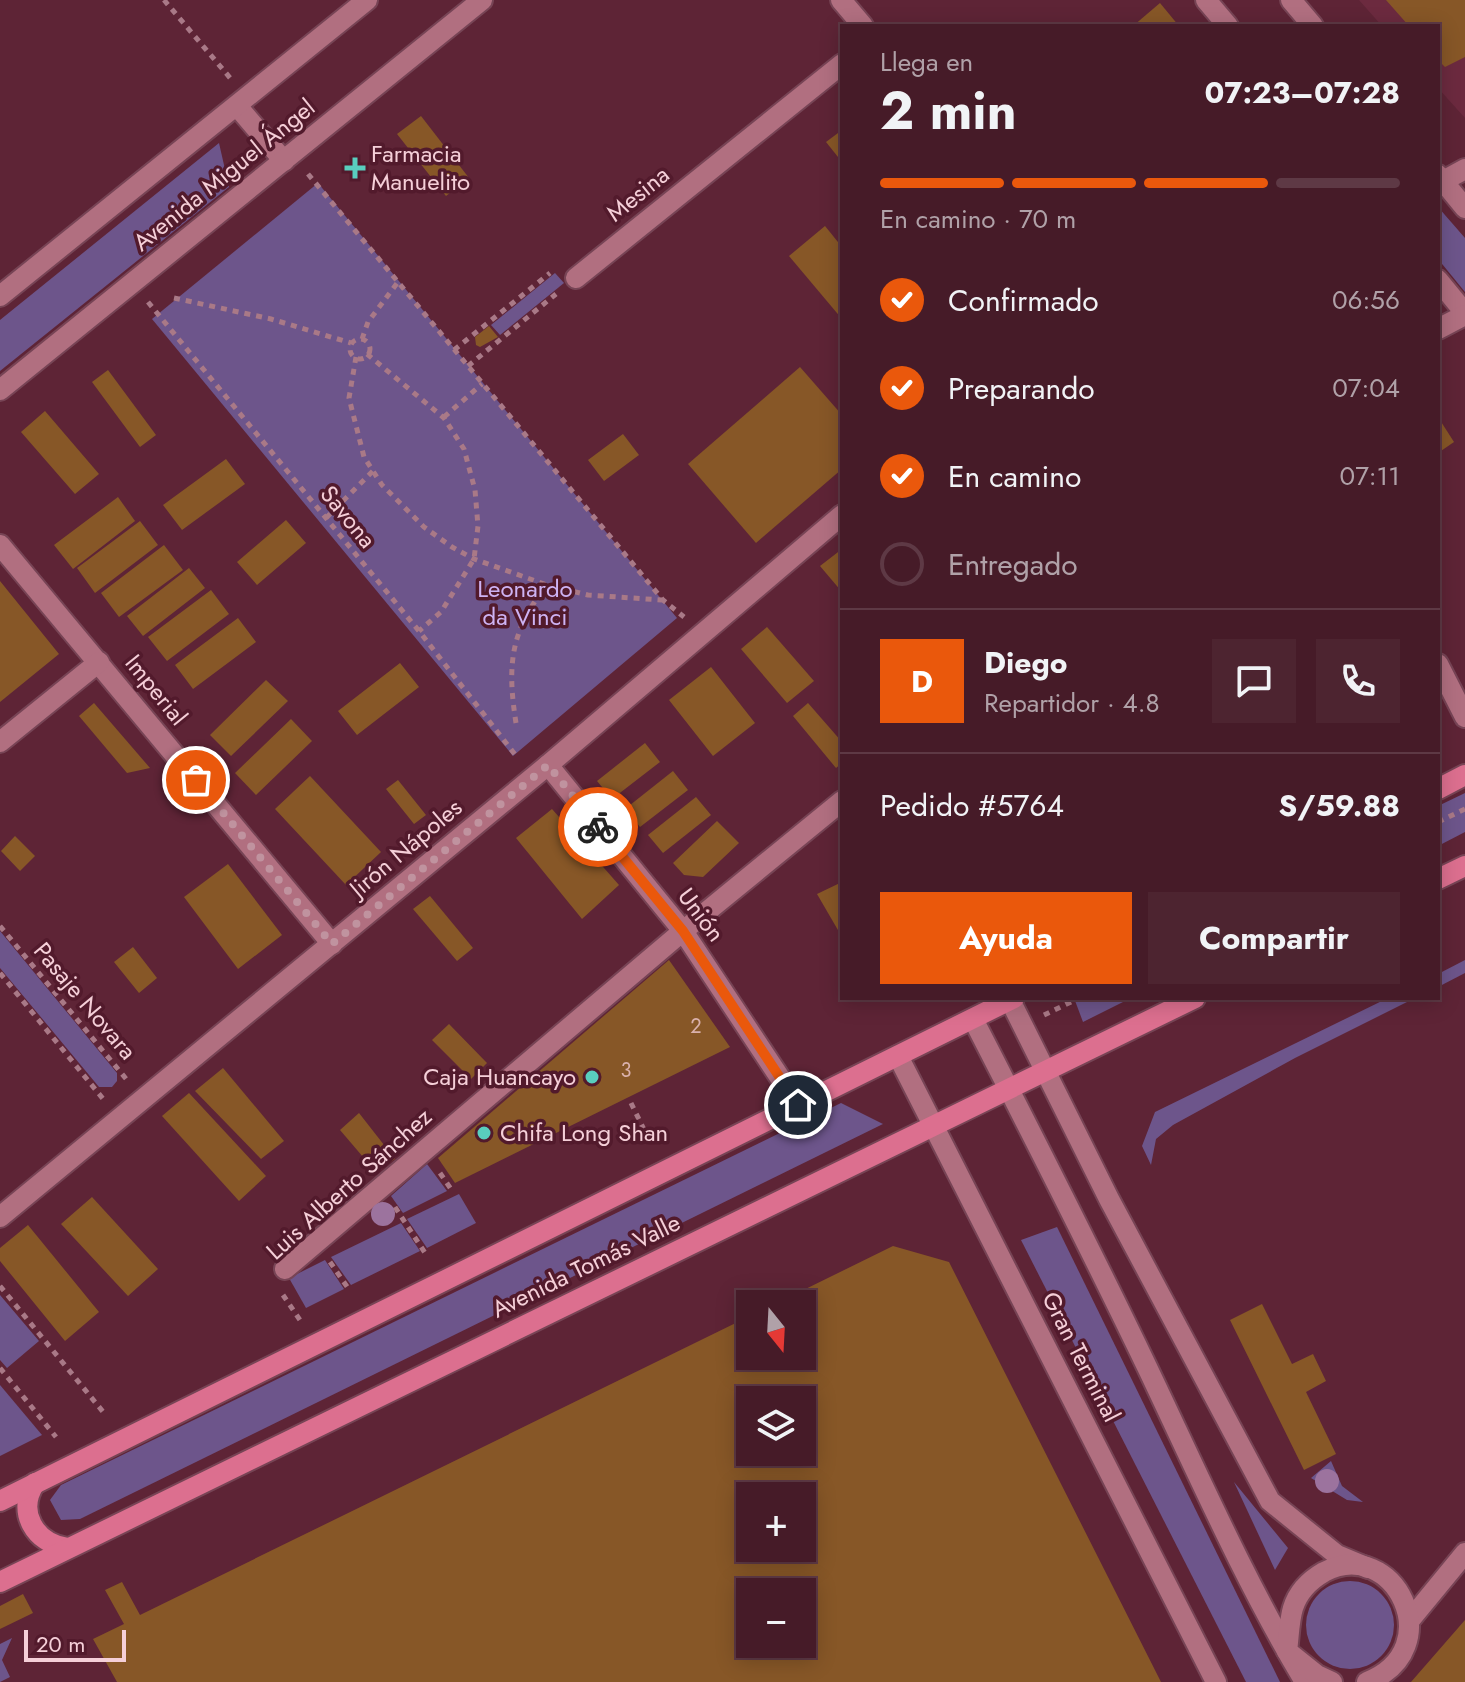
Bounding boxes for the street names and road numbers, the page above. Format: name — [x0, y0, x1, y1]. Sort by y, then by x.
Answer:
street label: Avenida Miguel Ángel — [125, 90, 322, 259]
street label: Mesina — [599, 157, 677, 230]
street label: Savona — [312, 478, 385, 556]
street label: Imperial — [117, 647, 196, 733]
street label: Jirón Nápoles — [340, 790, 470, 907]
street label: Unión — [669, 880, 733, 949]
street label: Pasaje Novara — [26, 934, 145, 1067]
street label: Luis Alberto Sánchez — [258, 1100, 439, 1268]
street label: Avenida Tomás Valle — [486, 1205, 686, 1326]
street label: Gran Terminal — [1034, 1285, 1129, 1428]

